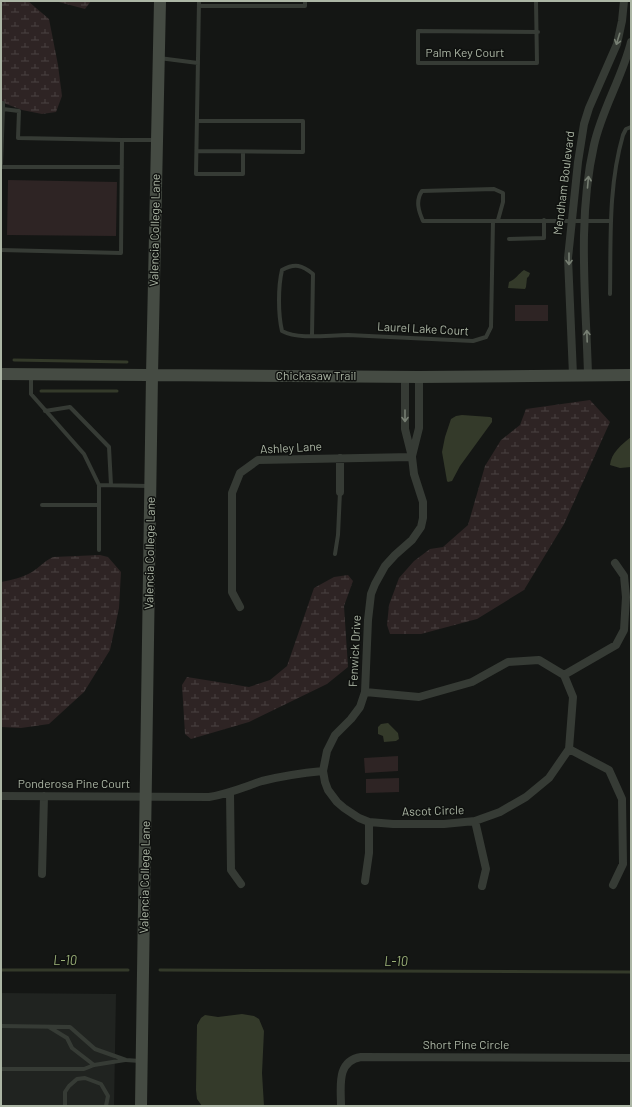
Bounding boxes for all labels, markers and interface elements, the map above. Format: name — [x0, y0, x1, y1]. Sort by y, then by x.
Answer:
one-way arrow — [614, 33, 621, 46]
street label: Palm Key Court — [426, 45, 504, 59]
street label: Mendham Boulevard — [550, 130, 576, 236]
street label: Valencia College Lane — [146, 174, 162, 286]
one-way arrow — [584, 176, 591, 189]
one-way arrow — [565, 252, 573, 265]
street label: Laurel Lake Court — [377, 319, 469, 337]
one-way arrow — [583, 330, 591, 343]
street label: Chickasaw Trail — [276, 368, 356, 382]
one-way arrow — [401, 409, 409, 422]
street label: Ashley Lane — [260, 438, 322, 456]
street label: Valencia College Lane — [141, 497, 157, 609]
street label: Fenwick Drive — [345, 615, 363, 687]
street label: Ponderosa Pine Court — [18, 776, 130, 790]
street label: Ascot Circle — [401, 802, 464, 818]
street label: Valencia College Lane — [136, 821, 152, 933]
water label: L-10 — [53, 952, 77, 968]
water label: L-10 — [384, 953, 408, 969]
street label: Short Pine Circle — [423, 1037, 509, 1051]

